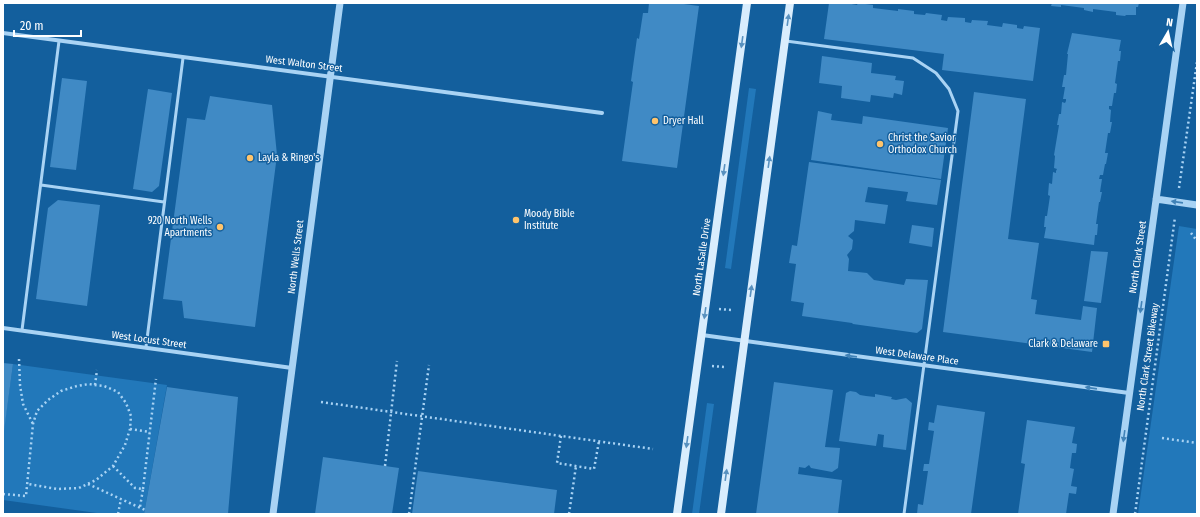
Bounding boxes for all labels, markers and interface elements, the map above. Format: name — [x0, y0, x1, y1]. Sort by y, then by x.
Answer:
scale bar — [14, 12, 81, 38]
north arrow — [1148, 12, 1188, 52]
one-way arrow — [785, 13, 791, 26]
text: N — [1165, 16, 1174, 30]
text: 20 m — [20, 19, 44, 33]
one-way arrow — [739, 36, 745, 48]
street label: West Walton Street — [265, 53, 344, 75]
place label: Dryer Hall — [663, 115, 704, 127]
marker: Dryer Hall — [650, 116, 660, 126]
place label: Christ the Savior Orthodox Church — [888, 132, 957, 156]
marker: Christ the Savior Orthodox Church — [875, 139, 885, 149]
place label: Layla & Ringo's — [258, 152, 320, 164]
marker: Layla & Ringo's — [245, 153, 255, 163]
one-way arrow — [765, 156, 772, 168]
one-way arrow — [721, 164, 727, 176]
one-way arrow — [1171, 199, 1183, 205]
place label: Moody Bible Institute — [524, 208, 575, 232]
place label: 920 North Wells Apartments — [148, 215, 212, 239]
marker: Moody Bible Institute — [511, 215, 521, 225]
street label: North LaSalle Drive — [691, 217, 713, 297]
street label: North Wells Street — [286, 219, 307, 295]
street label: North Clark Street — [1127, 219, 1149, 294]
marker: 920 North Wells Apartments — [215, 222, 225, 232]
one-way arrow — [748, 285, 754, 297]
one-way arrow — [1138, 301, 1144, 313]
street label: North Clark Street Bikeway — [1134, 302, 1162, 412]
one-way arrow — [702, 307, 708, 319]
street label: West Locust Street — [111, 329, 188, 351]
place label: Clark & Delaware — [1028, 338, 1098, 350]
marker: Clark & Delaware — [1101, 339, 1111, 349]
street label: West Delaware Place — [875, 344, 959, 368]
one-way arrow — [845, 352, 857, 359]
one-way arrow — [1085, 385, 1097, 391]
one-way arrow — [1121, 430, 1127, 442]
one-way arrow — [684, 436, 690, 448]
one-way arrow — [723, 469, 729, 481]

